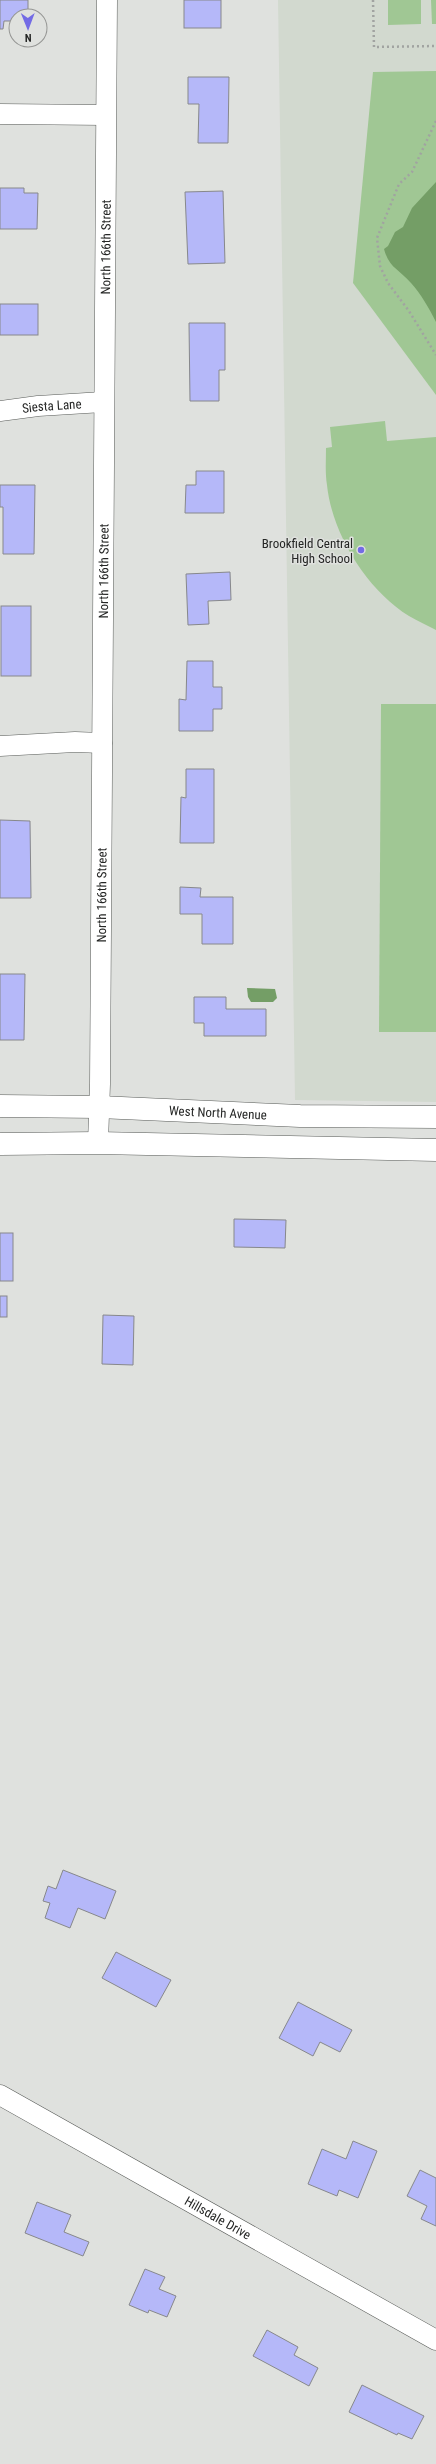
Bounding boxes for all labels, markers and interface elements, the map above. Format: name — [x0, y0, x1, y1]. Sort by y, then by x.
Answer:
north arrow — [8, 8, 48, 48]
text: N — [24, 31, 32, 44]
street label: North 166th Street — [98, 199, 113, 295]
street label: Siesta Lane — [21, 396, 82, 416]
street label: North 166th Street — [96, 523, 111, 619]
place label: Brookfield Central High School — [262, 536, 353, 566]
marker: Brookfield Central High School — [356, 545, 366, 555]
street label: North 166th Street — [93, 847, 109, 943]
street label: West North Avenue — [169, 1103, 267, 1122]
street label: Hillsdale Drive — [182, 2193, 254, 2242]

